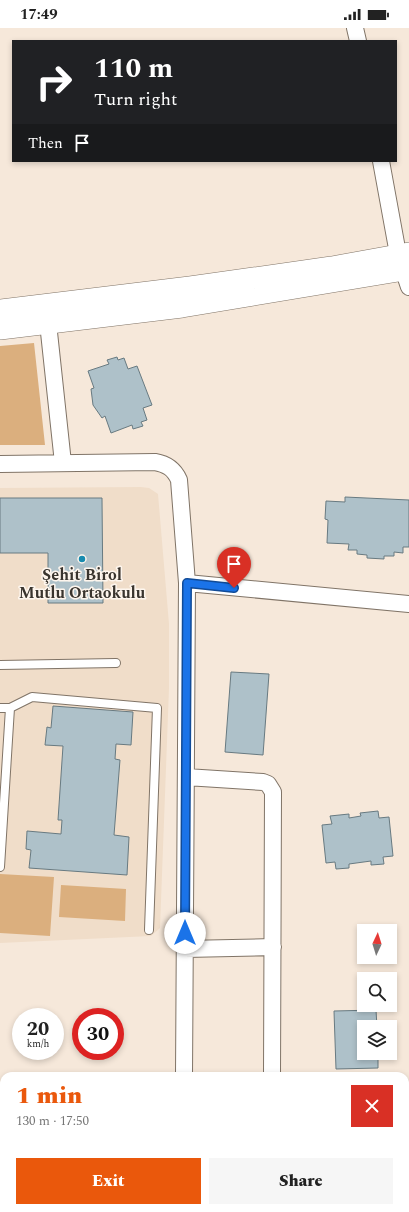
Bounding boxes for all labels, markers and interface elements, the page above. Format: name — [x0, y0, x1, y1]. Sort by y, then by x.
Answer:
text: 17:49 — [20, 3, 58, 26]
text: 110 m — [94, 47, 173, 90]
icon: right — [28, 56, 80, 108]
text: Turn right — [94, 86, 177, 113]
text: Then — [28, 132, 63, 155]
icon: arrive — [71, 132, 93, 154]
pin — [217, 547, 251, 588]
icon: arrive — [223, 553, 245, 575]
marker: Şehit Birol Mutlu Ortaokulu — [77, 554, 87, 564]
place label: Şehit Birol Mutlu Ortaokulu — [19, 563, 146, 605]
position arrow — [164, 912, 206, 954]
north arrow — [357, 924, 397, 964]
map controls — [357, 924, 397, 1060]
button: search — [357, 972, 397, 1012]
speed limit sign: 30 — [72, 1008, 124, 1060]
text: 20 — [27, 1014, 49, 1044]
button: layers — [357, 1020, 397, 1060]
text: km/h — [27, 1036, 49, 1052]
text: 1 min — [16, 1078, 82, 1114]
button: close — [351, 1085, 393, 1127]
text: 130 m · 17:50 — [16, 1111, 89, 1131]
button: Exit — [16, 1158, 201, 1204]
button: Share — [209, 1158, 393, 1204]

